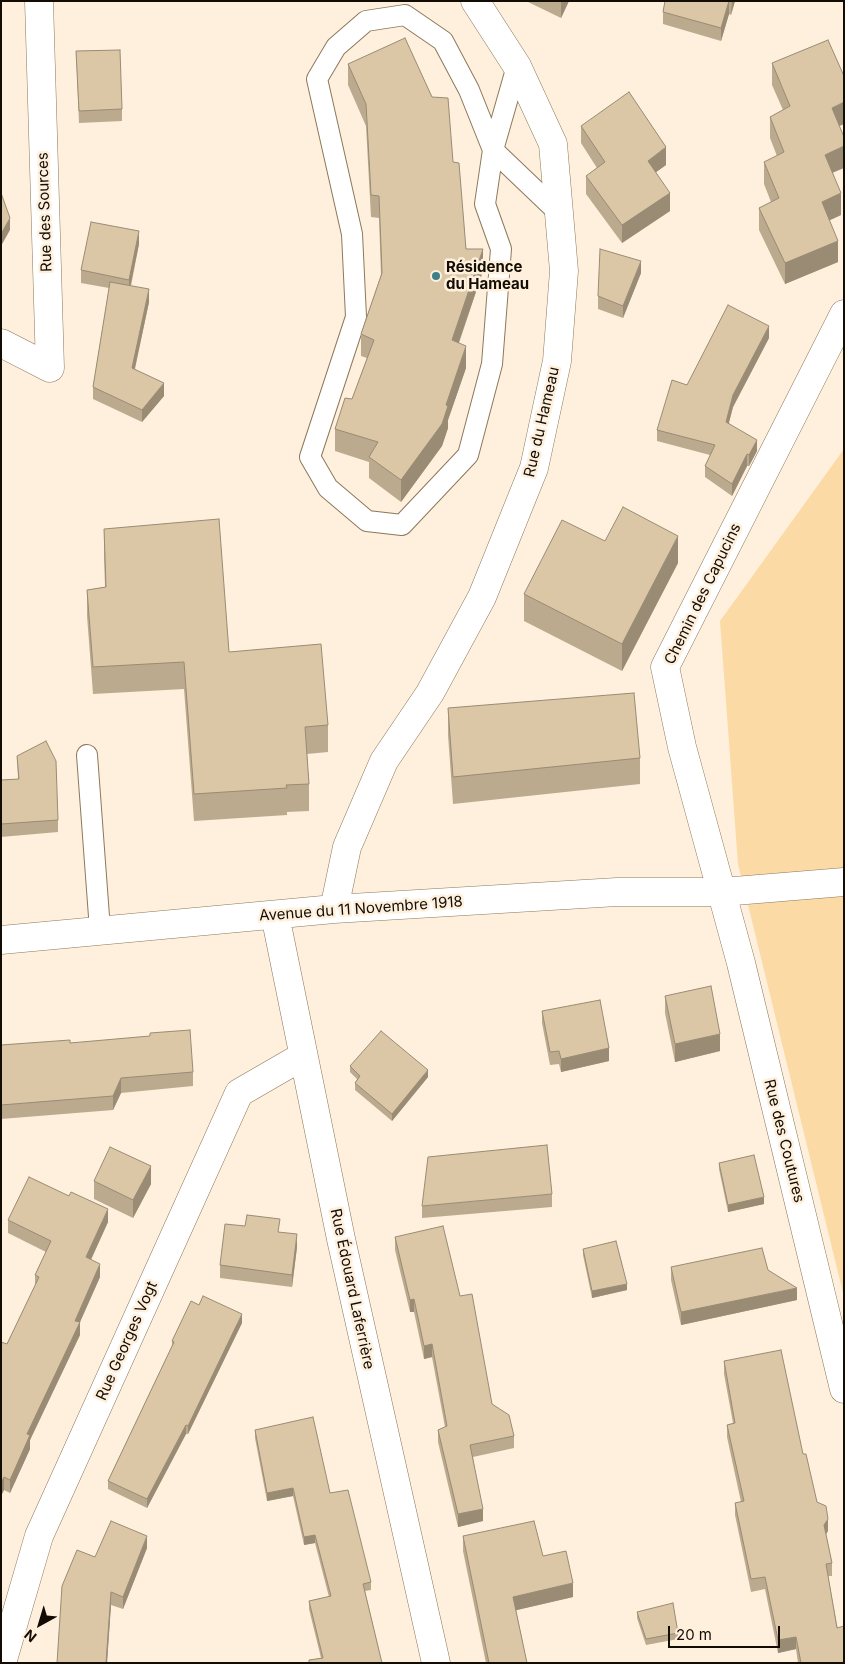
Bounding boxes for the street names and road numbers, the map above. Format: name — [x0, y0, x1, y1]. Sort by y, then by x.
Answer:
street label: Rue des Sources — [34, 152, 56, 272]
street label: Rue du Hameau — [521, 365, 563, 479]
street label: Chemin des Capucins — [661, 520, 745, 668]
street label: Avenue du 11 Novembre 1918 — [259, 893, 463, 925]
street label: Rue des Coutures — [760, 1078, 808, 1204]
street label: Rue Édouard Laferrière — [326, 1207, 378, 1371]
street label: Rue Georges Vogt — [93, 1279, 161, 1403]

